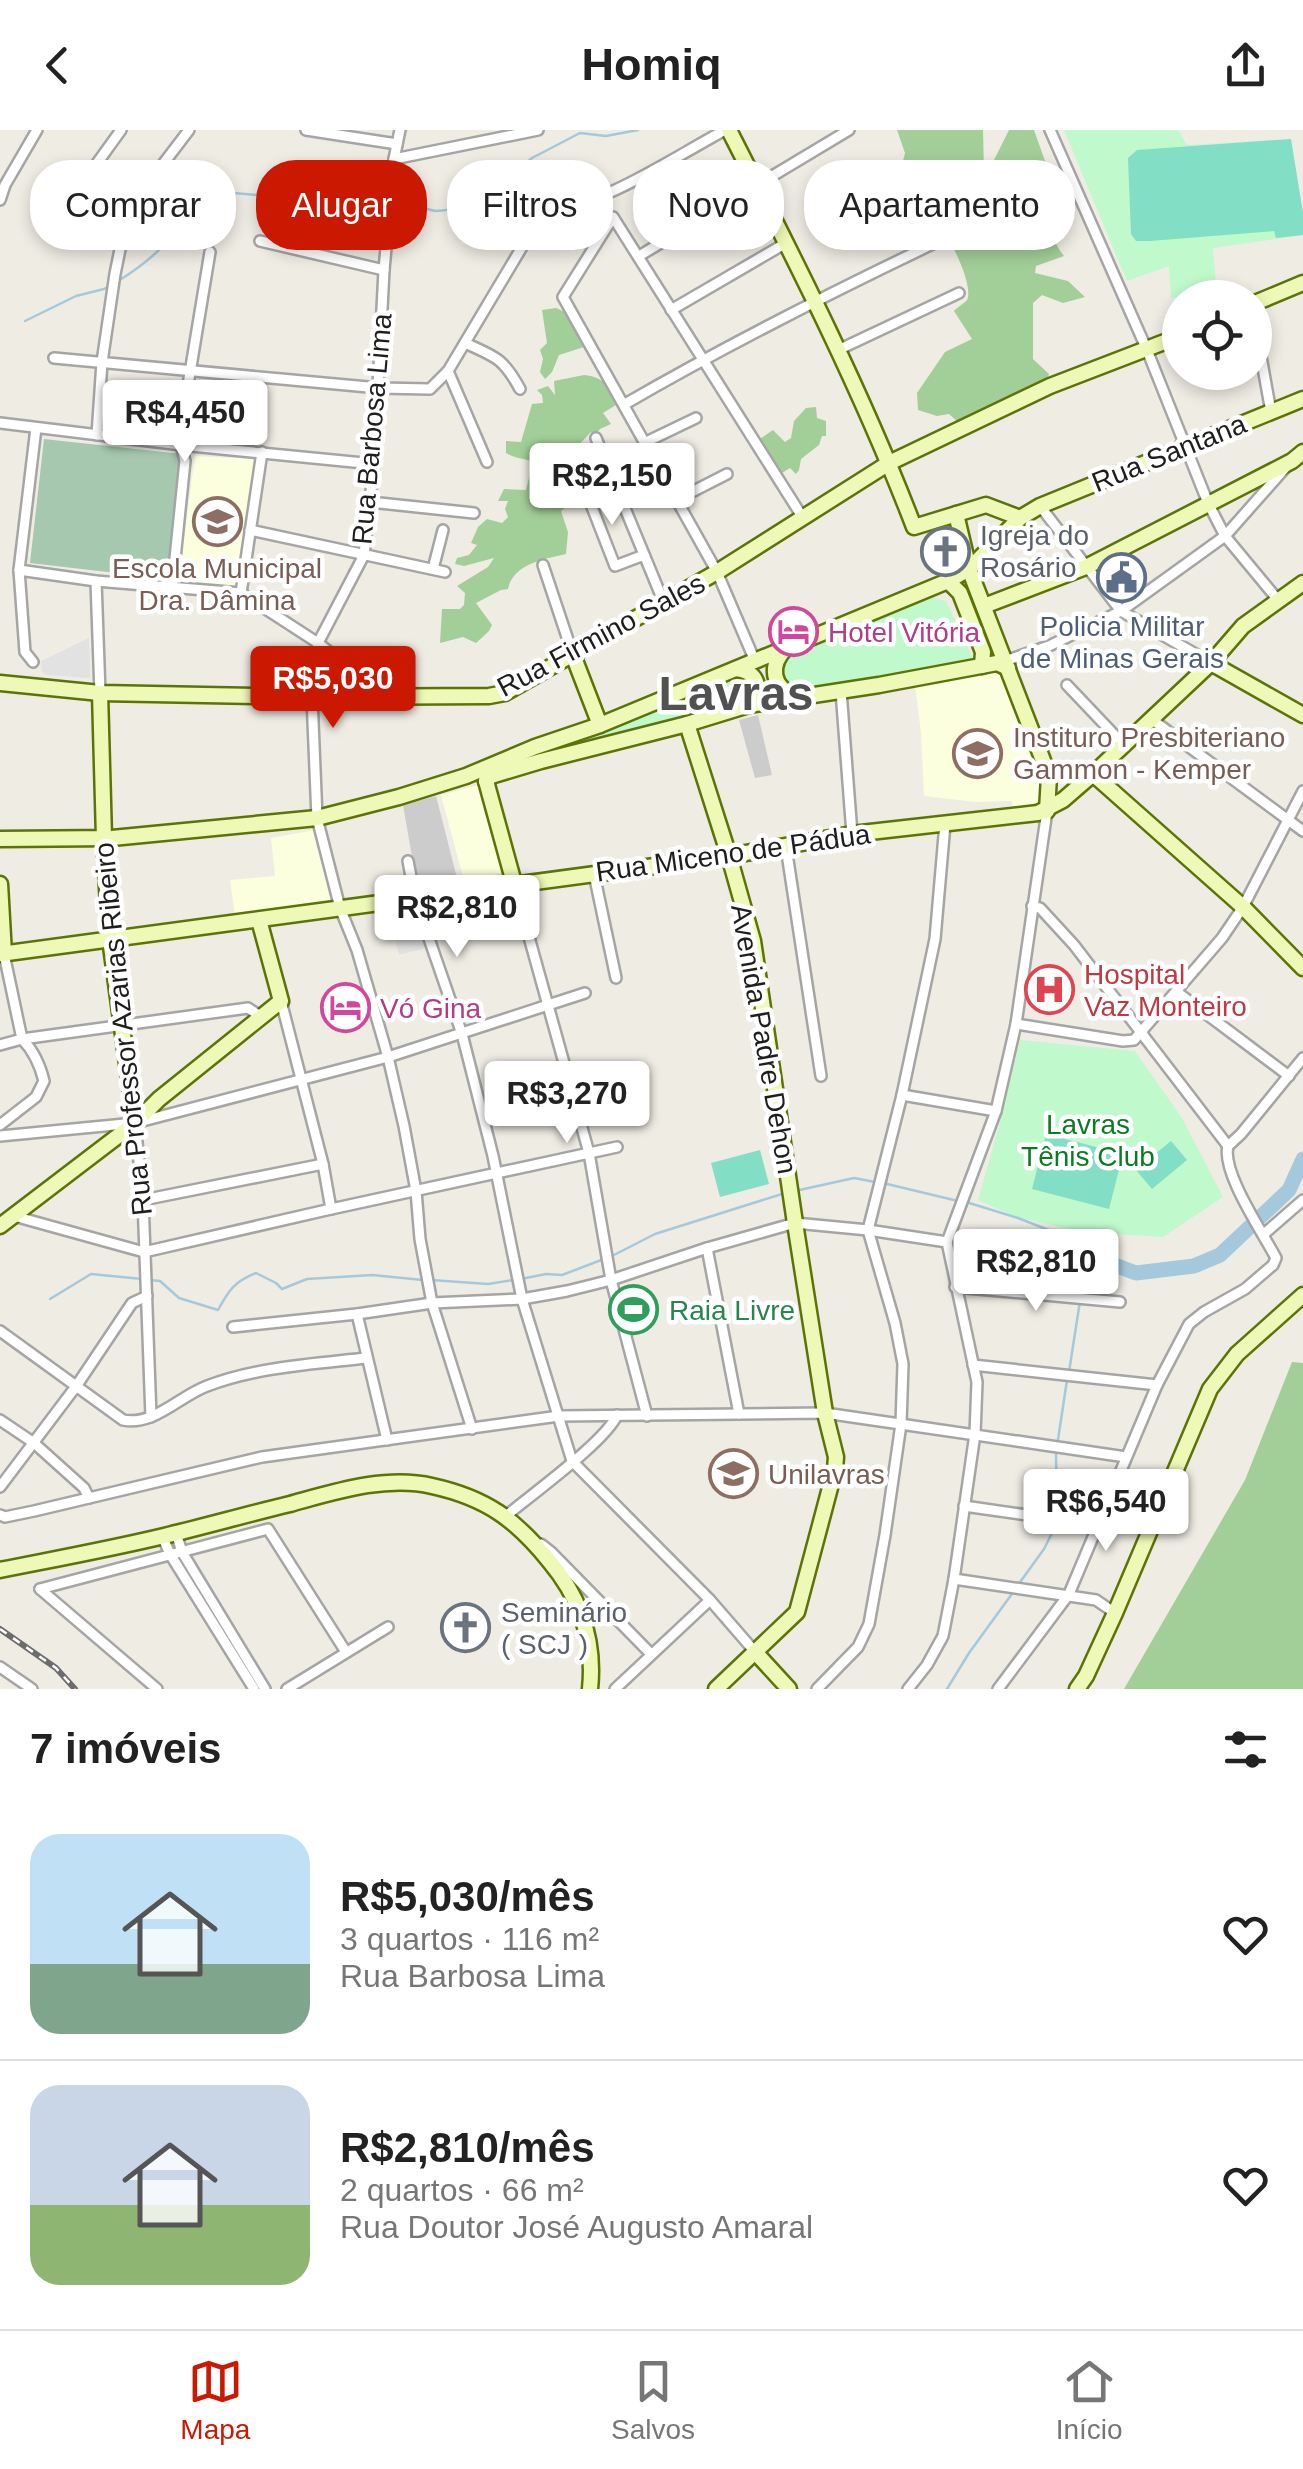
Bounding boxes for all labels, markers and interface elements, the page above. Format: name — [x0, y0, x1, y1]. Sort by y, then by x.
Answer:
icon: back — [30, 38, 85, 93]
icon: share — [1218, 38, 1273, 93]
text: Homiq — [582, 39, 722, 90]
chip: Comprar — [30, 160, 236, 250]
chip: Alugar — [256, 160, 427, 250]
chip: Filtros — [447, 160, 613, 250]
chip: Novo — [633, 160, 784, 250]
chip: Apartamento — [804, 160, 1075, 250]
map controls — [1162, 280, 1272, 390]
button: locate — [1162, 280, 1272, 390]
street label: Rua Barbosa Lima — [346, 312, 398, 546]
pin: R$4,450 — [93, 380, 277, 465]
text: R$4,450 — [125, 394, 245, 430]
street label: Rua Santana — [1087, 408, 1251, 498]
pin: R$2,150 — [520, 443, 704, 528]
text: R$2,150 — [552, 457, 672, 493]
school or university icon: Escola Municipal Dra. Dâmina — [191, 495, 243, 547]
place label: Igreja do Rosário — [980, 520, 1089, 583]
church icon: Igreja do Rosário — [919, 525, 971, 577]
public building icon: Policia Militar de Minas Gerais — [1096, 552, 1148, 604]
place label: Escola Municipal Dra. Dâmina — [112, 553, 322, 616]
street label: Rua Firmino Sales — [492, 567, 710, 703]
hotel icon: Hotel Vitória — [767, 606, 819, 658]
place label: Policia Militar de Minas Gerais — [1020, 611, 1224, 674]
place label: Hotel Vitória — [828, 617, 980, 648]
pin: R$5,030 — [241, 646, 425, 731]
text: R$5,030 — [273, 660, 393, 696]
district label: Lavras — [659, 667, 813, 720]
place label: Instituro Presbiteriano Gammon - Kemper — [1013, 722, 1285, 785]
school or university icon: Instituro Presbiteriano Gammon - Kemper — [952, 727, 1004, 779]
street label: Rua Miceno de Pádua — [594, 818, 873, 888]
street label: Rua Professor Azarias Ribeiro — [88, 841, 158, 1217]
pin: R$2,810 — [365, 875, 549, 960]
text: R$2,810 — [397, 889, 517, 925]
street label: Avenida Padre Dehon — [725, 902, 803, 1176]
place label: Hospital Vaz Monteiro — [1084, 959, 1247, 1022]
hospital icon: Hospital Vaz Monteiro — [1023, 964, 1075, 1016]
hotel icon: Vó Gina — [319, 982, 371, 1034]
place label: Vó Gina — [380, 993, 482, 1024]
pin: R$3,270 — [475, 1061, 659, 1146]
text: R$3,270 — [507, 1075, 627, 1111]
park label: Lavras Tênis Club — [1021, 1109, 1155, 1172]
pin: R$2,810 — [944, 1229, 1128, 1314]
text: R$2,810 — [976, 1243, 1096, 1279]
sports icon: Raia Livre — [608, 1284, 660, 1336]
place label: Raia Livre — [669, 1295, 795, 1326]
school or university icon: Unilavras — [707, 1448, 759, 1500]
place label: Unilavras — [768, 1459, 885, 1490]
pin: R$6,540 — [1014, 1469, 1198, 1554]
text: R$6,540 — [1046, 1483, 1166, 1519]
place label: Seminário ( SCJ ) — [501, 1597, 627, 1660]
church icon: Seminário ( SCJ ) — [440, 1602, 492, 1654]
icon: filters — [1218, 1722, 1273, 1777]
text: 7 imóveis — [30, 1725, 221, 1772]
text: R$5,030/mês — [340, 1873, 595, 1920]
icon: home — [110, 1874, 230, 1994]
icon: heart — [1218, 1907, 1273, 1962]
text: 3 quartos · 116 m² — [340, 1921, 599, 1957]
text: Rua Barbosa Lima — [340, 1958, 605, 1994]
text: R$2,810/mês — [340, 2124, 595, 2171]
icon: home — [110, 2125, 230, 2245]
icon: heart — [1218, 2158, 1273, 2213]
text: 2 quartos · 66 m² — [340, 2172, 584, 2208]
text: Rua Doutor José Augusto Amaral — [340, 2209, 813, 2245]
tab: Mapa — [180, 2354, 250, 2446]
tab: Salvos — [611, 2354, 695, 2446]
tab: Início — [1056, 2354, 1123, 2446]

